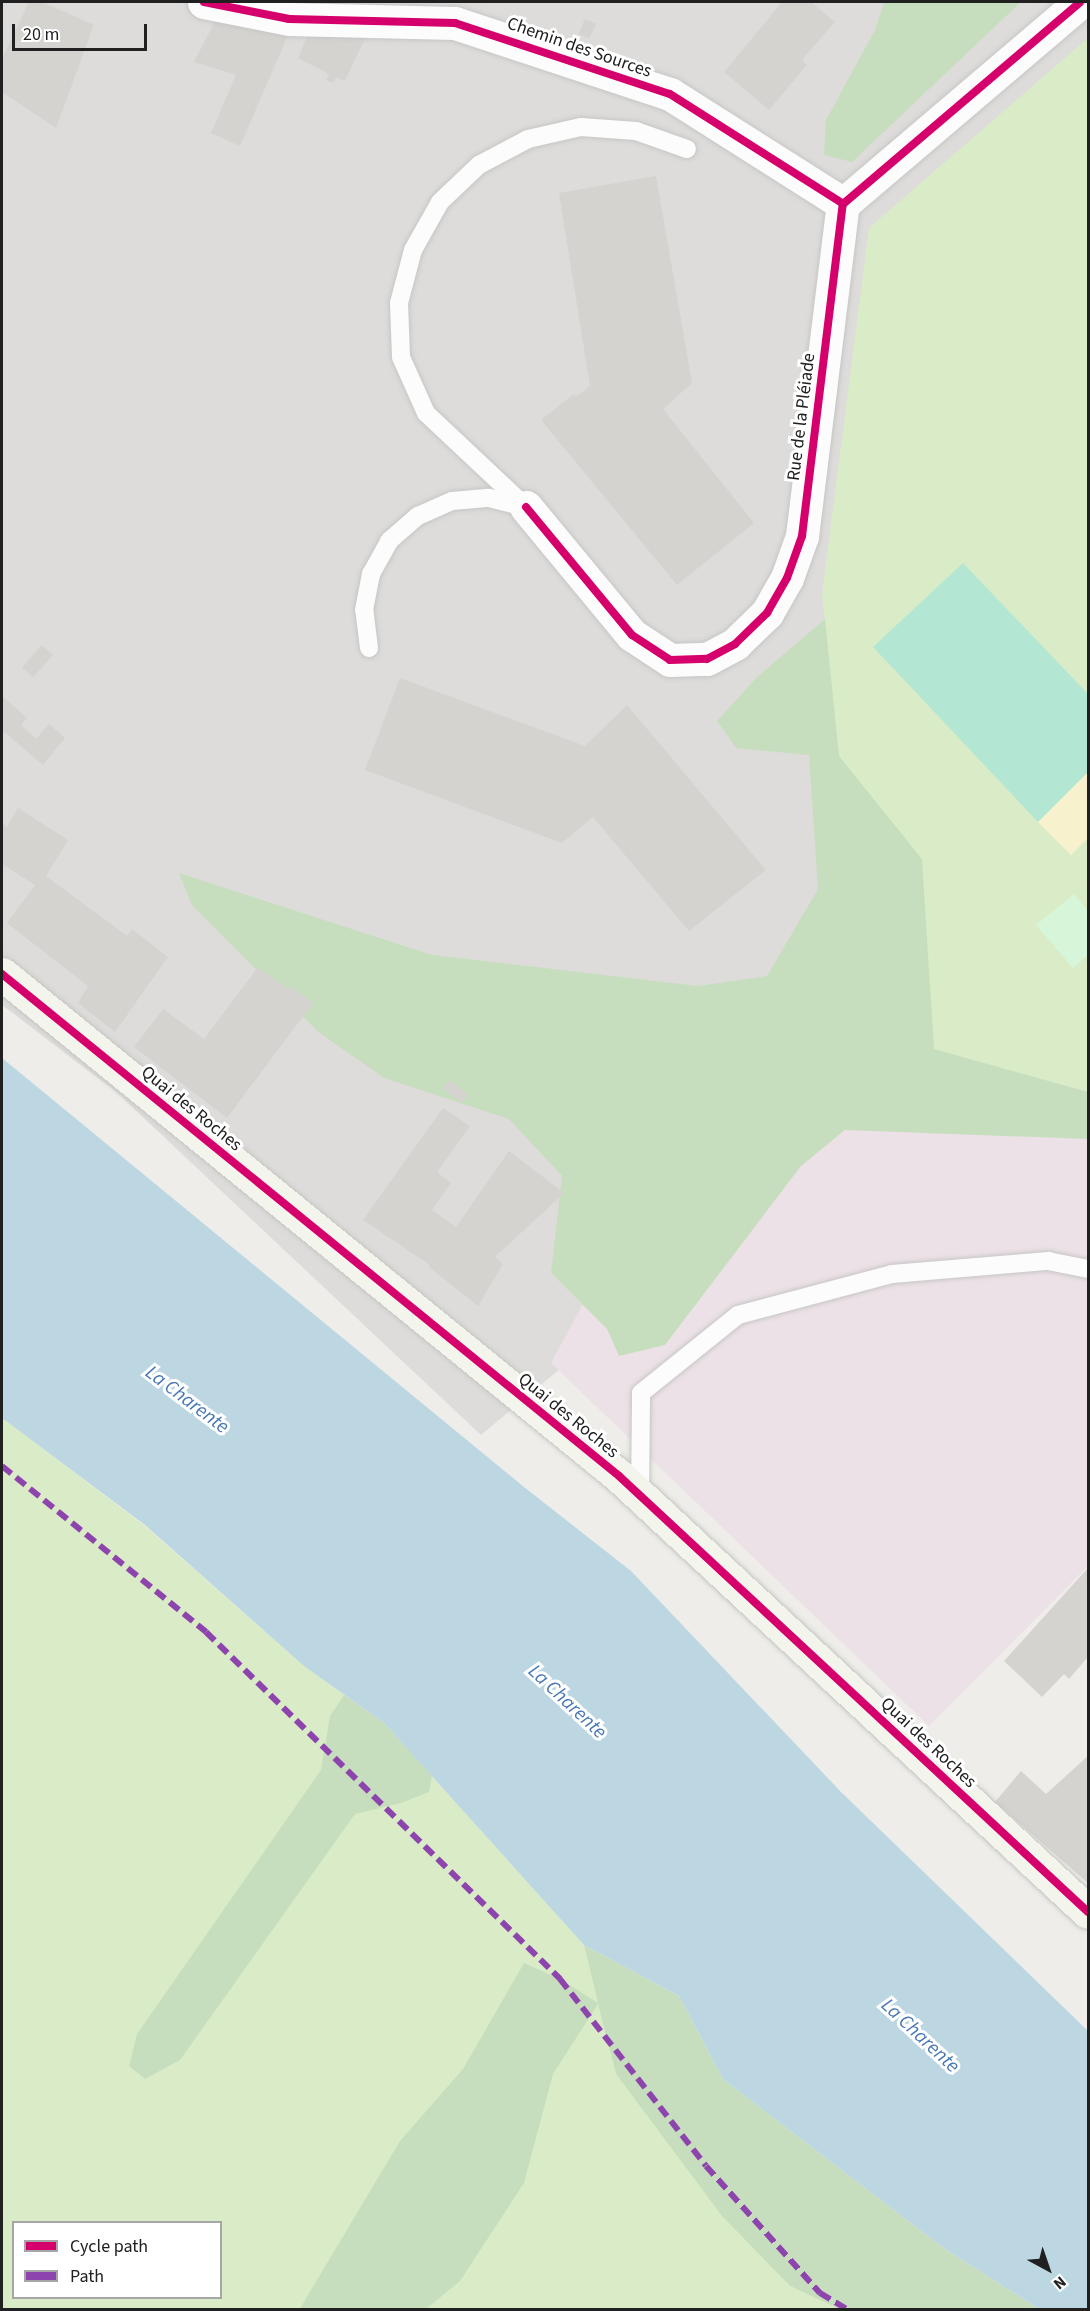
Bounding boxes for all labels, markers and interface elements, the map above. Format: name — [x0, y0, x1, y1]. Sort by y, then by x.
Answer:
scale bar — [15, 12, 150, 50]
street label: Chemin des Sources — [504, 13, 654, 83]
text: 20 m — [23, 22, 59, 47]
street label: Rue de la Pléiade — [783, 352, 821, 482]
street label: Quai des Roches — [136, 1062, 246, 1156]
water label: La Charente — [140, 1361, 234, 1439]
street label: Quai des Roches — [513, 1369, 623, 1463]
water label: La Charente — [523, 1660, 611, 1744]
street label: Quai des Roches — [876, 1693, 980, 1793]
water label: La Charente — [876, 1994, 964, 2078]
legend — [12, 2221, 222, 2299]
text: Cycle path — [70, 2234, 148, 2259]
north arrow — [1018, 2239, 1078, 2299]
text: Path — [70, 2264, 104, 2289]
text: N — [1048, 2271, 1071, 2295]

